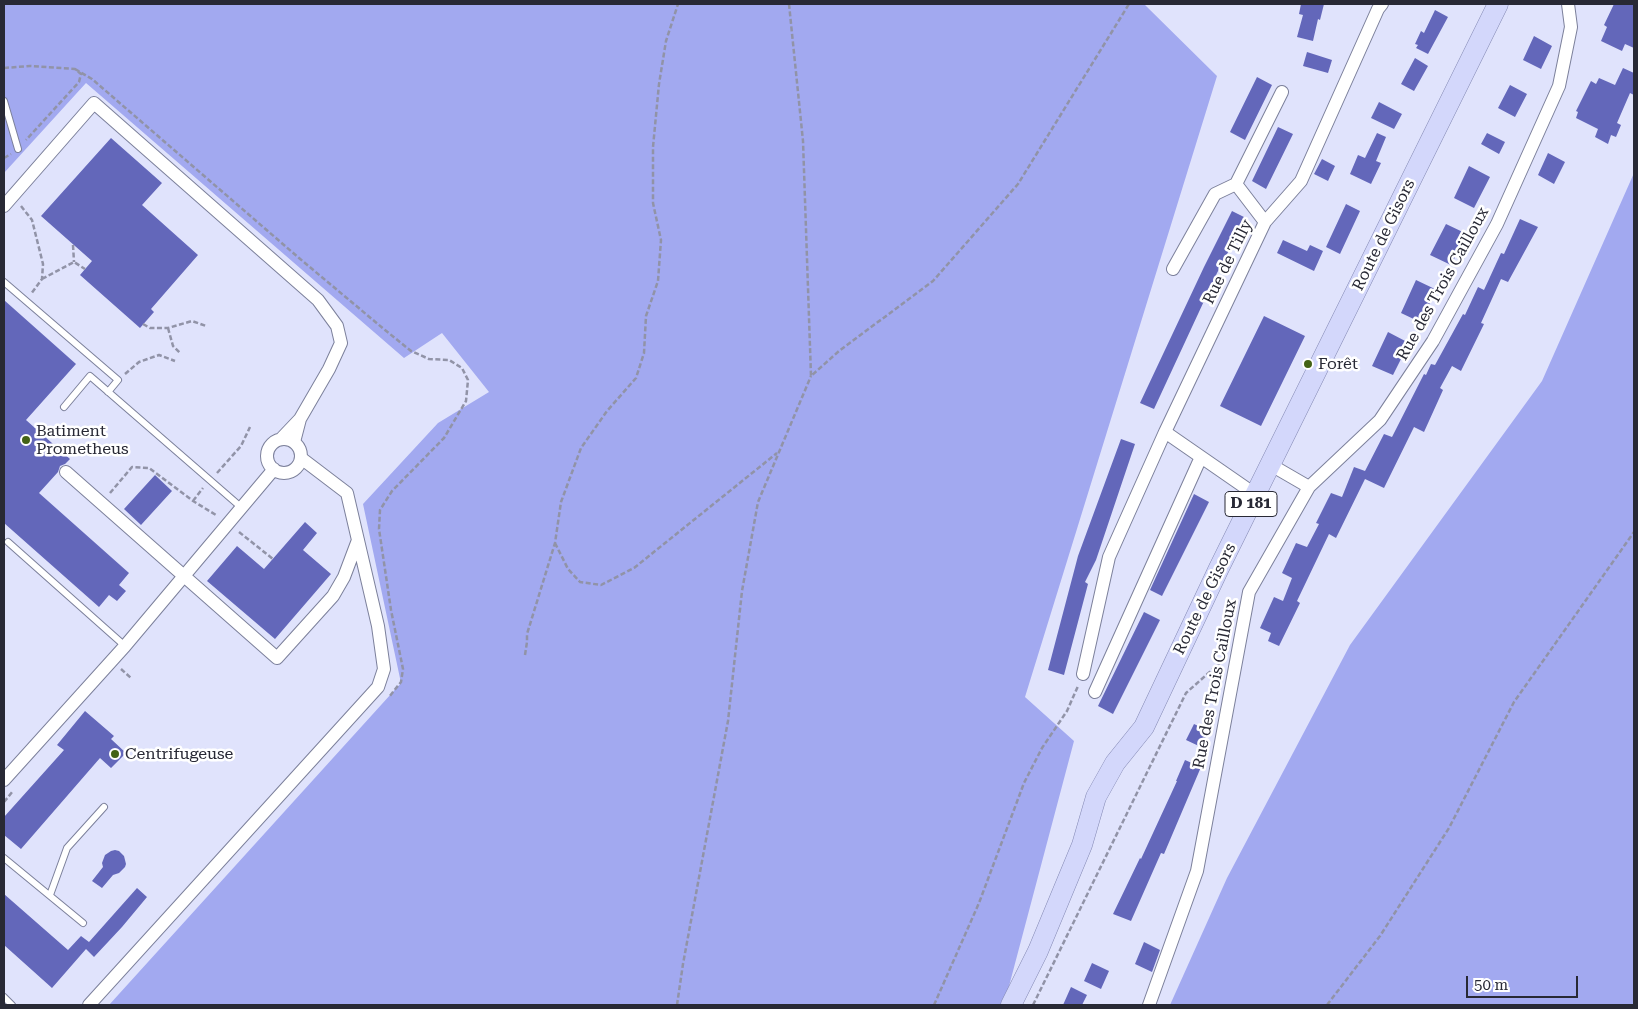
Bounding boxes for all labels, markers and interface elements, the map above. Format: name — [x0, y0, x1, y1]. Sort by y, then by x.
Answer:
street label: Route de Gisors — [1349, 176, 1419, 294]
street label: Rue des Trois Cailloux — [1393, 204, 1493, 364]
street label: Rue de Tilly — [1199, 217, 1257, 307]
place label: Forêt — [1318, 354, 1358, 374]
marker: Forêt — [1302, 358, 1314, 370]
place label: Batiment Prometheus — [36, 421, 129, 459]
marker: Batiment Prometheus — [20, 434, 32, 446]
road number: D 181 — [1225, 492, 1277, 516]
street label: Route de Gisors — [1170, 540, 1240, 658]
street label: Rue des Trois Cailloux — [1189, 598, 1241, 770]
place label: Centrifugeuse — [125, 744, 233, 764]
marker: Centrifugeuse — [109, 748, 121, 760]
scale bar — [1468, 966, 1580, 998]
text: 50 m — [1474, 976, 1508, 994]

